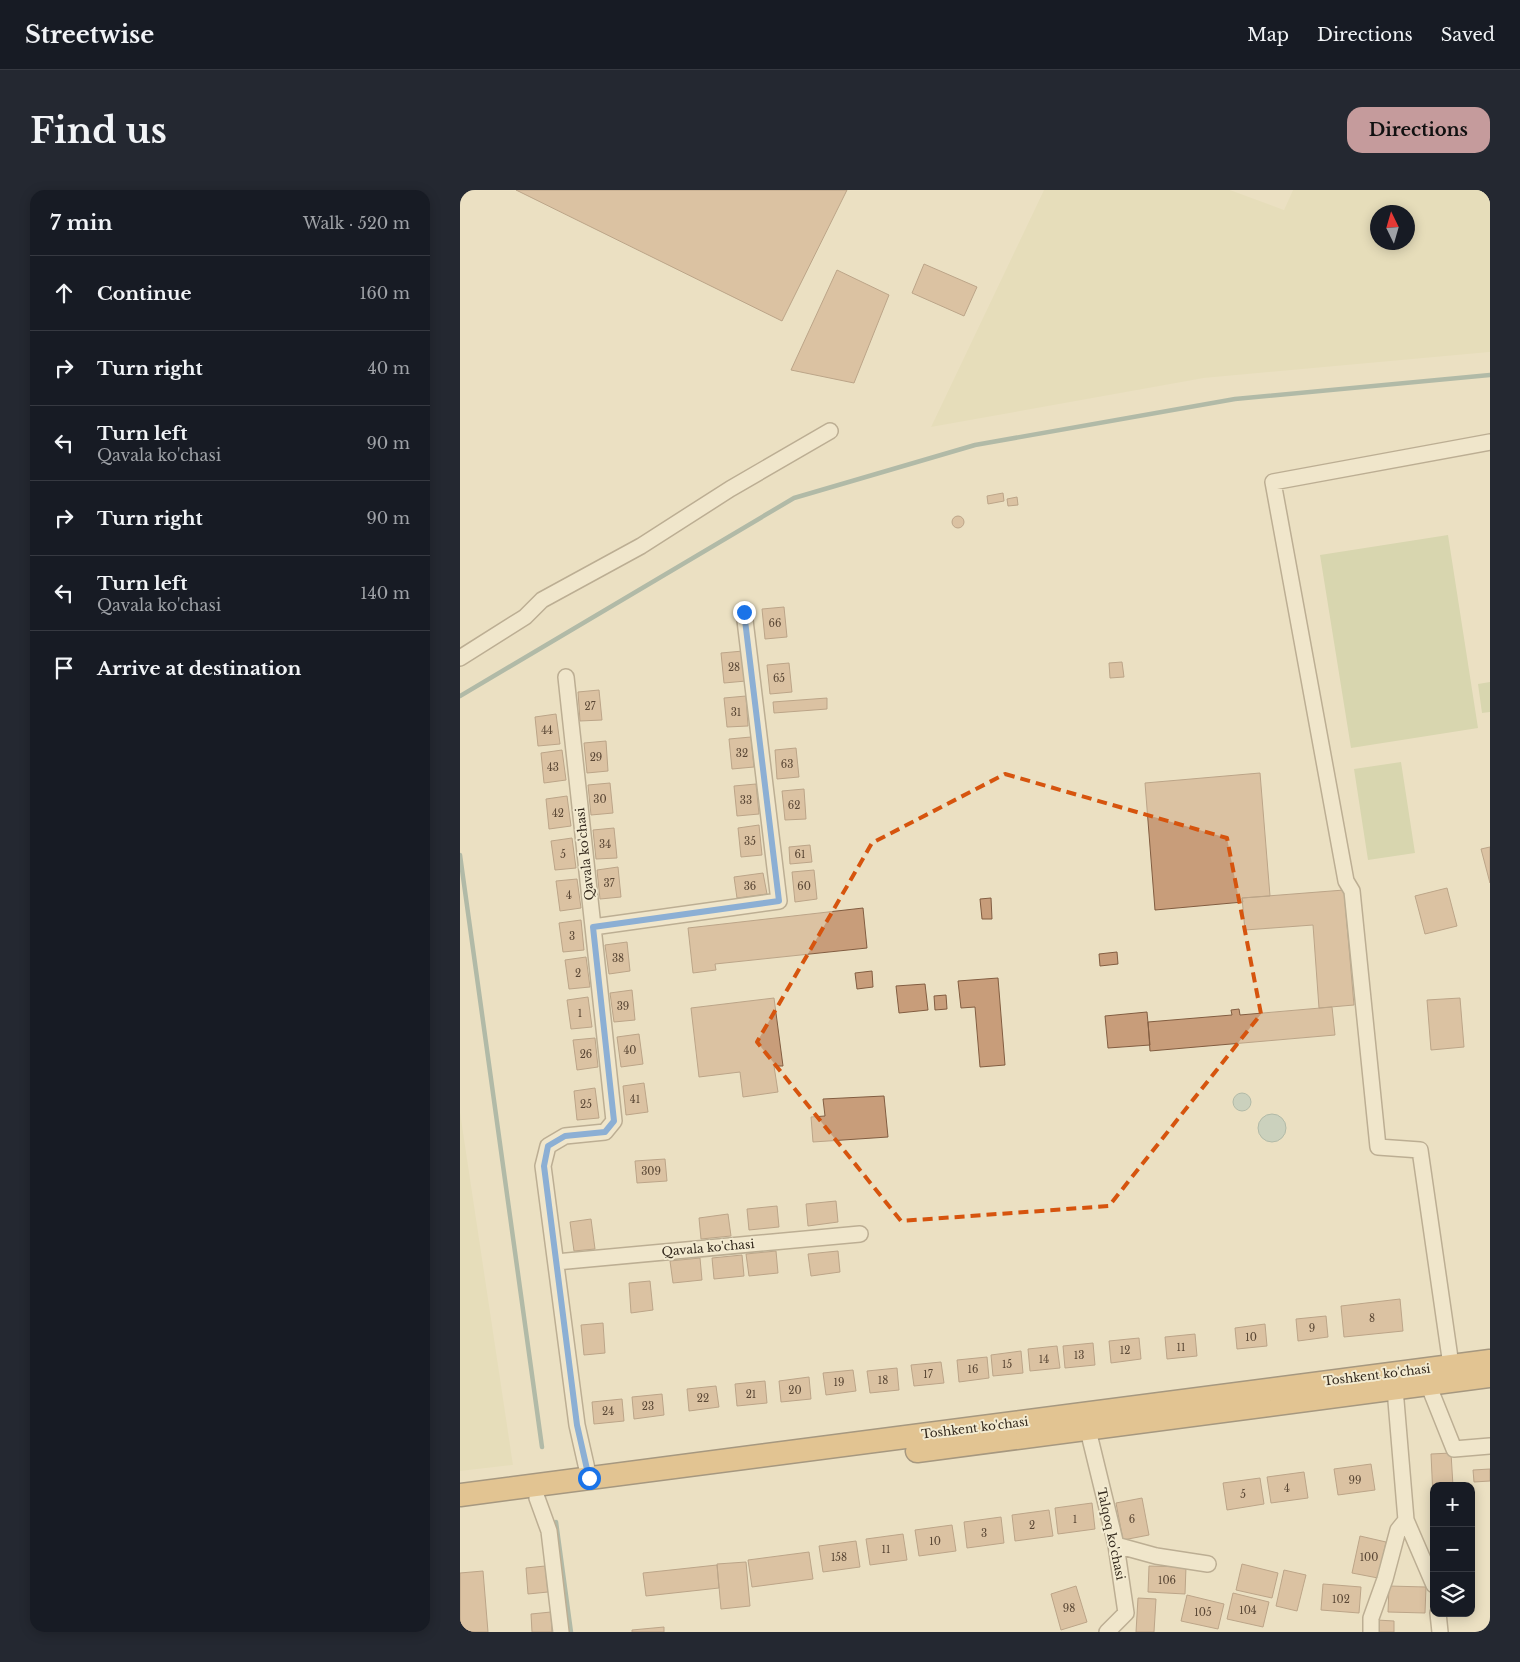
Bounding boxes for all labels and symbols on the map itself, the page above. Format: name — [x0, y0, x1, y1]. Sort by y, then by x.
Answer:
north arrow — [1370, 205, 1415, 250]
route end — [733, 601, 756, 624]
house number: 66 — [769, 617, 781, 630]
house number: 28 — [728, 661, 740, 674]
house number: 65 — [773, 672, 785, 685]
house number: 27 — [584, 700, 597, 713]
house number: 31 — [731, 706, 741, 719]
house number: 44 — [541, 724, 553, 737]
house number: 32 — [736, 747, 748, 760]
house number: 29 — [590, 751, 602, 764]
house number: 63 — [781, 758, 793, 771]
house number: 43 — [547, 761, 559, 774]
house number: 30 — [593, 793, 607, 806]
house number: 33 — [740, 794, 752, 807]
house number: 62 — [788, 799, 800, 812]
house number: 42 — [552, 807, 564, 820]
street label: Qavala ko'chasi — [572, 807, 597, 901]
house number: 35 — [744, 835, 756, 848]
house number: 34 — [599, 838, 611, 851]
house number: 5 — [560, 848, 566, 861]
house number: 61 — [795, 848, 805, 861]
house number: 37 — [603, 877, 616, 890]
house number: 36 — [744, 880, 756, 893]
house number: 60 — [797, 880, 811, 893]
house number: 4 — [566, 889, 572, 902]
house number: 3 — [569, 930, 575, 943]
house number: 38 — [612, 952, 624, 965]
house number: 2 — [575, 967, 581, 980]
house number: 39 — [617, 1000, 629, 1013]
house number: 1 — [578, 1007, 582, 1020]
house number: 40 — [624, 1044, 637, 1057]
house number: 26 — [580, 1048, 592, 1061]
house number: 41 — [630, 1093, 640, 1106]
house number: 25 — [580, 1098, 592, 1111]
house number: 309 — [641, 1165, 661, 1178]
street label: Qavala ko'chasi — [661, 1236, 755, 1259]
house number: 8 — [1369, 1312, 1375, 1325]
house number: 9 — [1309, 1322, 1315, 1335]
house number: 10 — [1245, 1331, 1257, 1344]
house number: 11 — [1177, 1341, 1185, 1354]
house number: 12 — [1120, 1344, 1130, 1357]
house number: 13 — [1074, 1349, 1084, 1362]
house number: 14 — [1039, 1353, 1049, 1366]
house number: 15 — [1002, 1358, 1012, 1371]
street label: Toshkent ko'chasi — [1323, 1360, 1431, 1389]
house number: 16 — [968, 1363, 978, 1376]
house number: 17 — [923, 1368, 934, 1381]
house number: 18 — [878, 1374, 888, 1387]
house number: 19 — [834, 1376, 844, 1389]
house number: 20 — [788, 1384, 802, 1397]
house number: 21 — [746, 1388, 756, 1401]
house number: 22 — [697, 1392, 709, 1405]
house number: 23 — [642, 1400, 654, 1413]
house number: 24 — [602, 1405, 614, 1418]
street label: Toshkent ko'chasi — [921, 1413, 1029, 1442]
route start — [578, 1467, 601, 1490]
house number: 99 — [1349, 1474, 1361, 1487]
house number: 4 — [1284, 1482, 1290, 1495]
street label: Talqoq ko'chasi — [1094, 1487, 1129, 1581]
house number: 5 — [1240, 1488, 1246, 1501]
house number: 1 — [1073, 1513, 1077, 1526]
house number: 6 — [1129, 1513, 1135, 1526]
house number: 2 — [1029, 1519, 1035, 1532]
house number: 3 — [981, 1527, 987, 1540]
house number: 10 — [929, 1535, 941, 1548]
house number: 11 — [882, 1543, 890, 1556]
house number: 158 — [831, 1551, 847, 1564]
house number: 100 — [1360, 1551, 1378, 1564]
house number: 106 — [1158, 1574, 1176, 1587]
house number: 102 — [1332, 1593, 1350, 1606]
house number: 98 — [1063, 1602, 1075, 1615]
house number: 104 — [1239, 1604, 1257, 1617]
house number: 105 — [1194, 1606, 1212, 1619]

